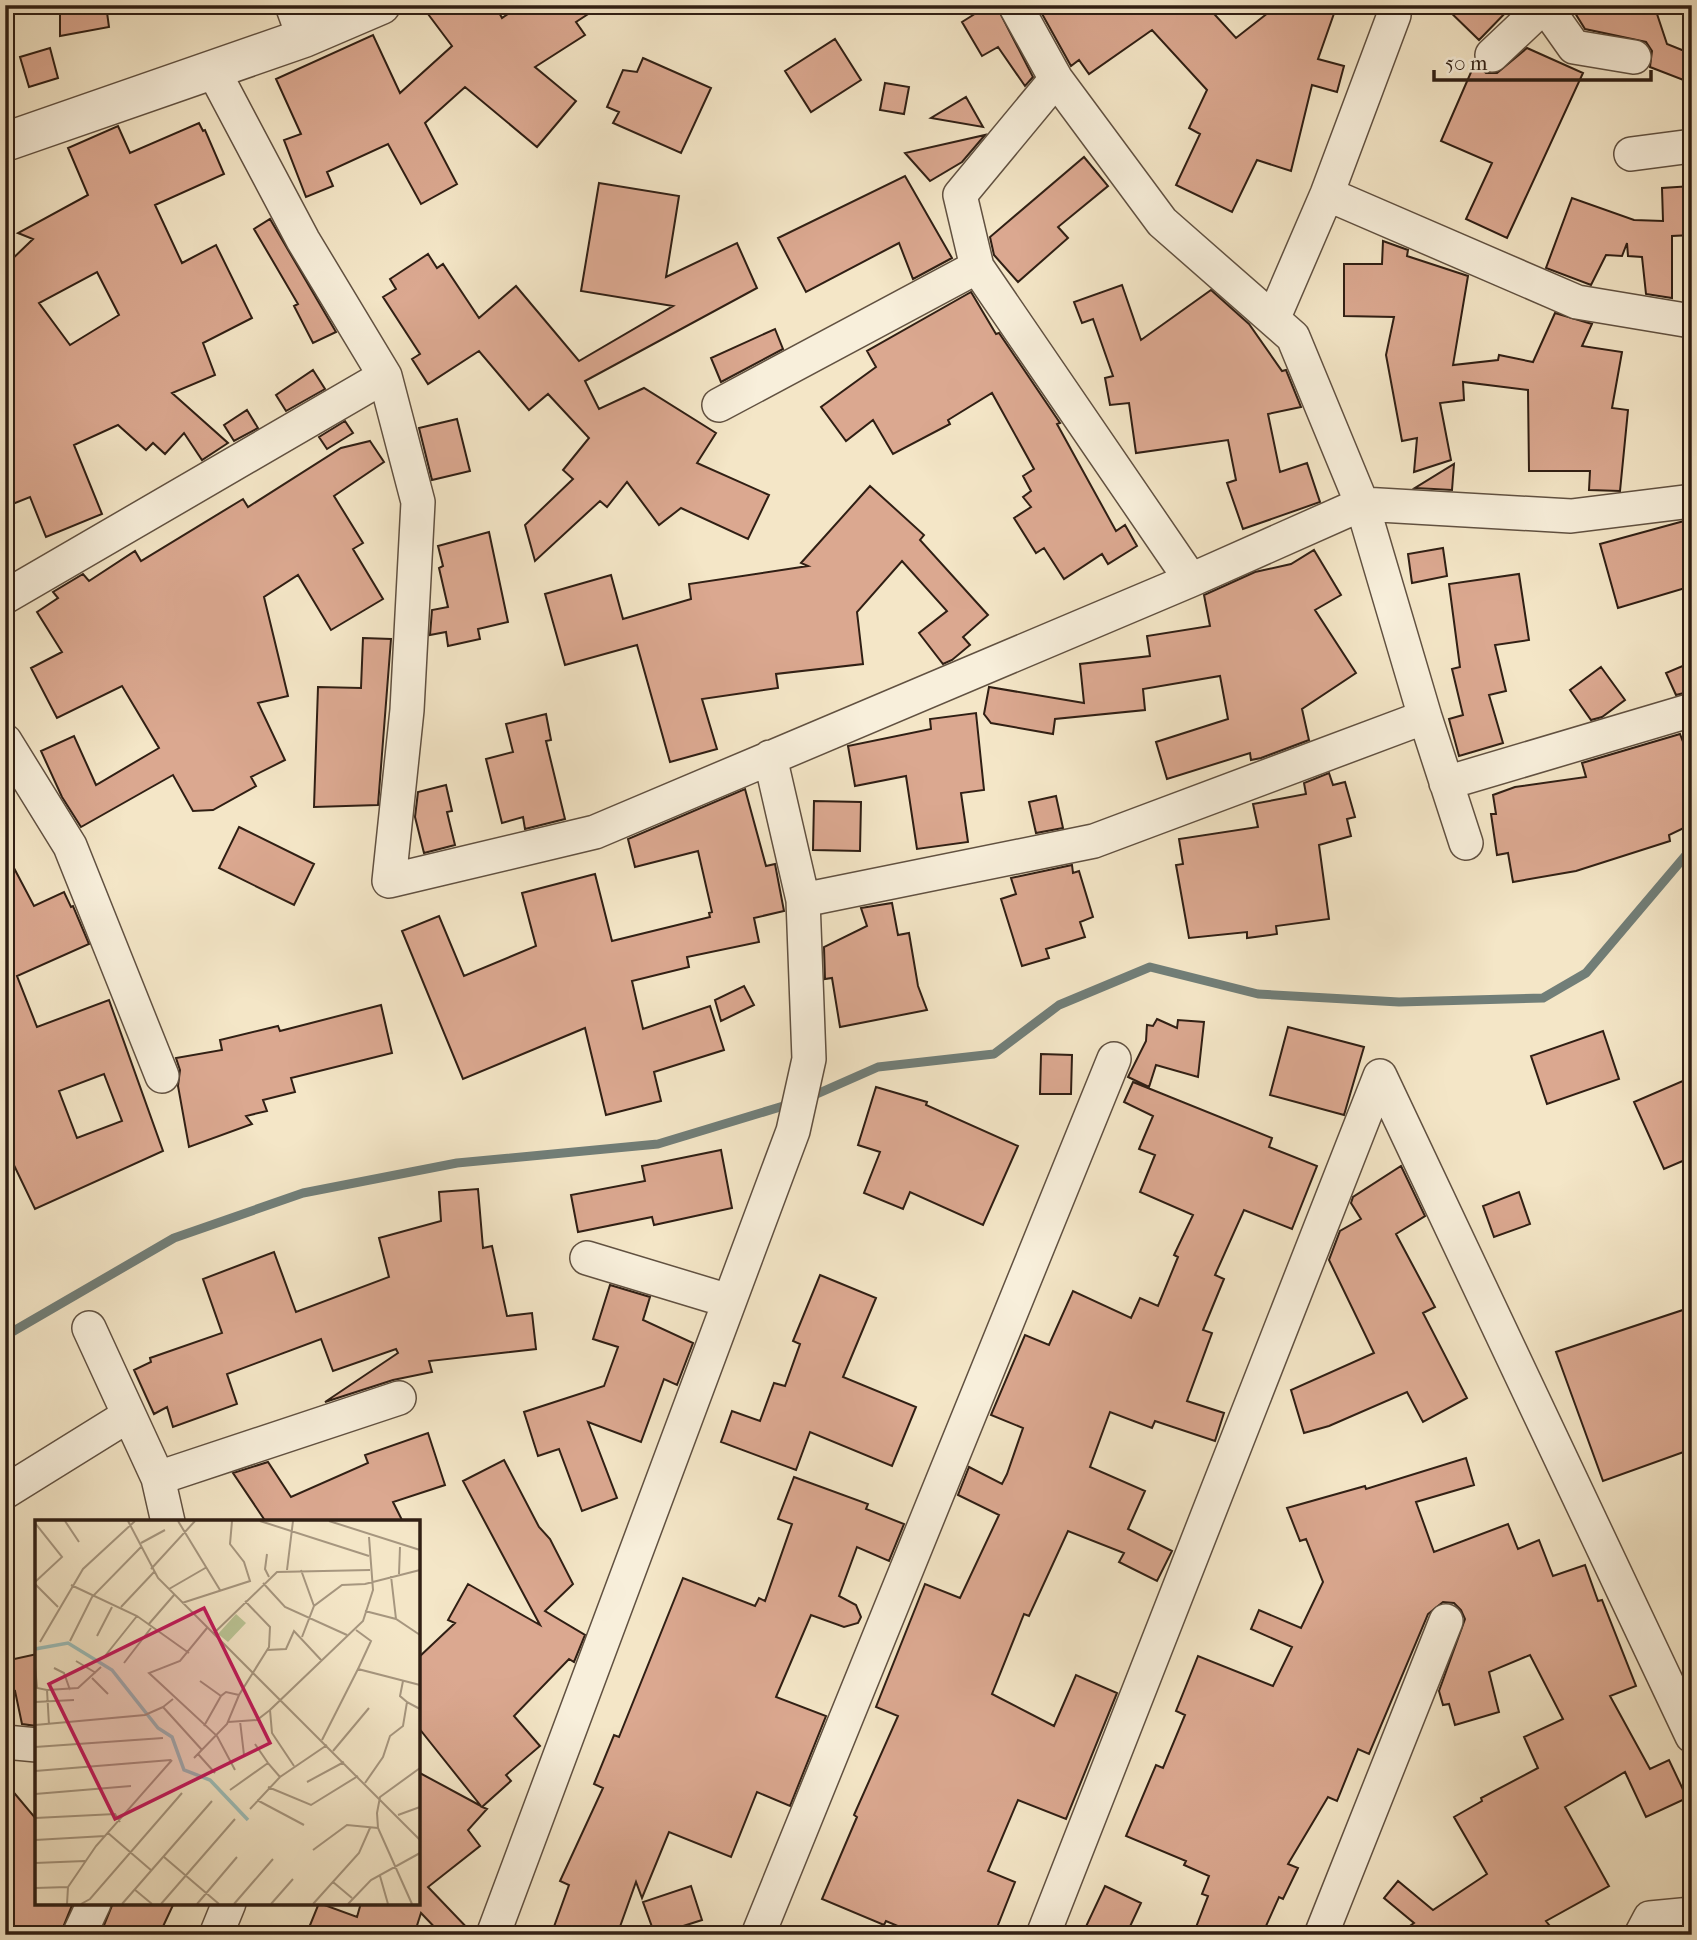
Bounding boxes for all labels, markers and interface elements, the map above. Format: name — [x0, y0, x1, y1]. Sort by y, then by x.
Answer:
scale bar — [1434, 38, 1652, 82]
text: 50 m — [1445, 51, 1488, 75]
inset map — [35, 1520, 420, 1905]

